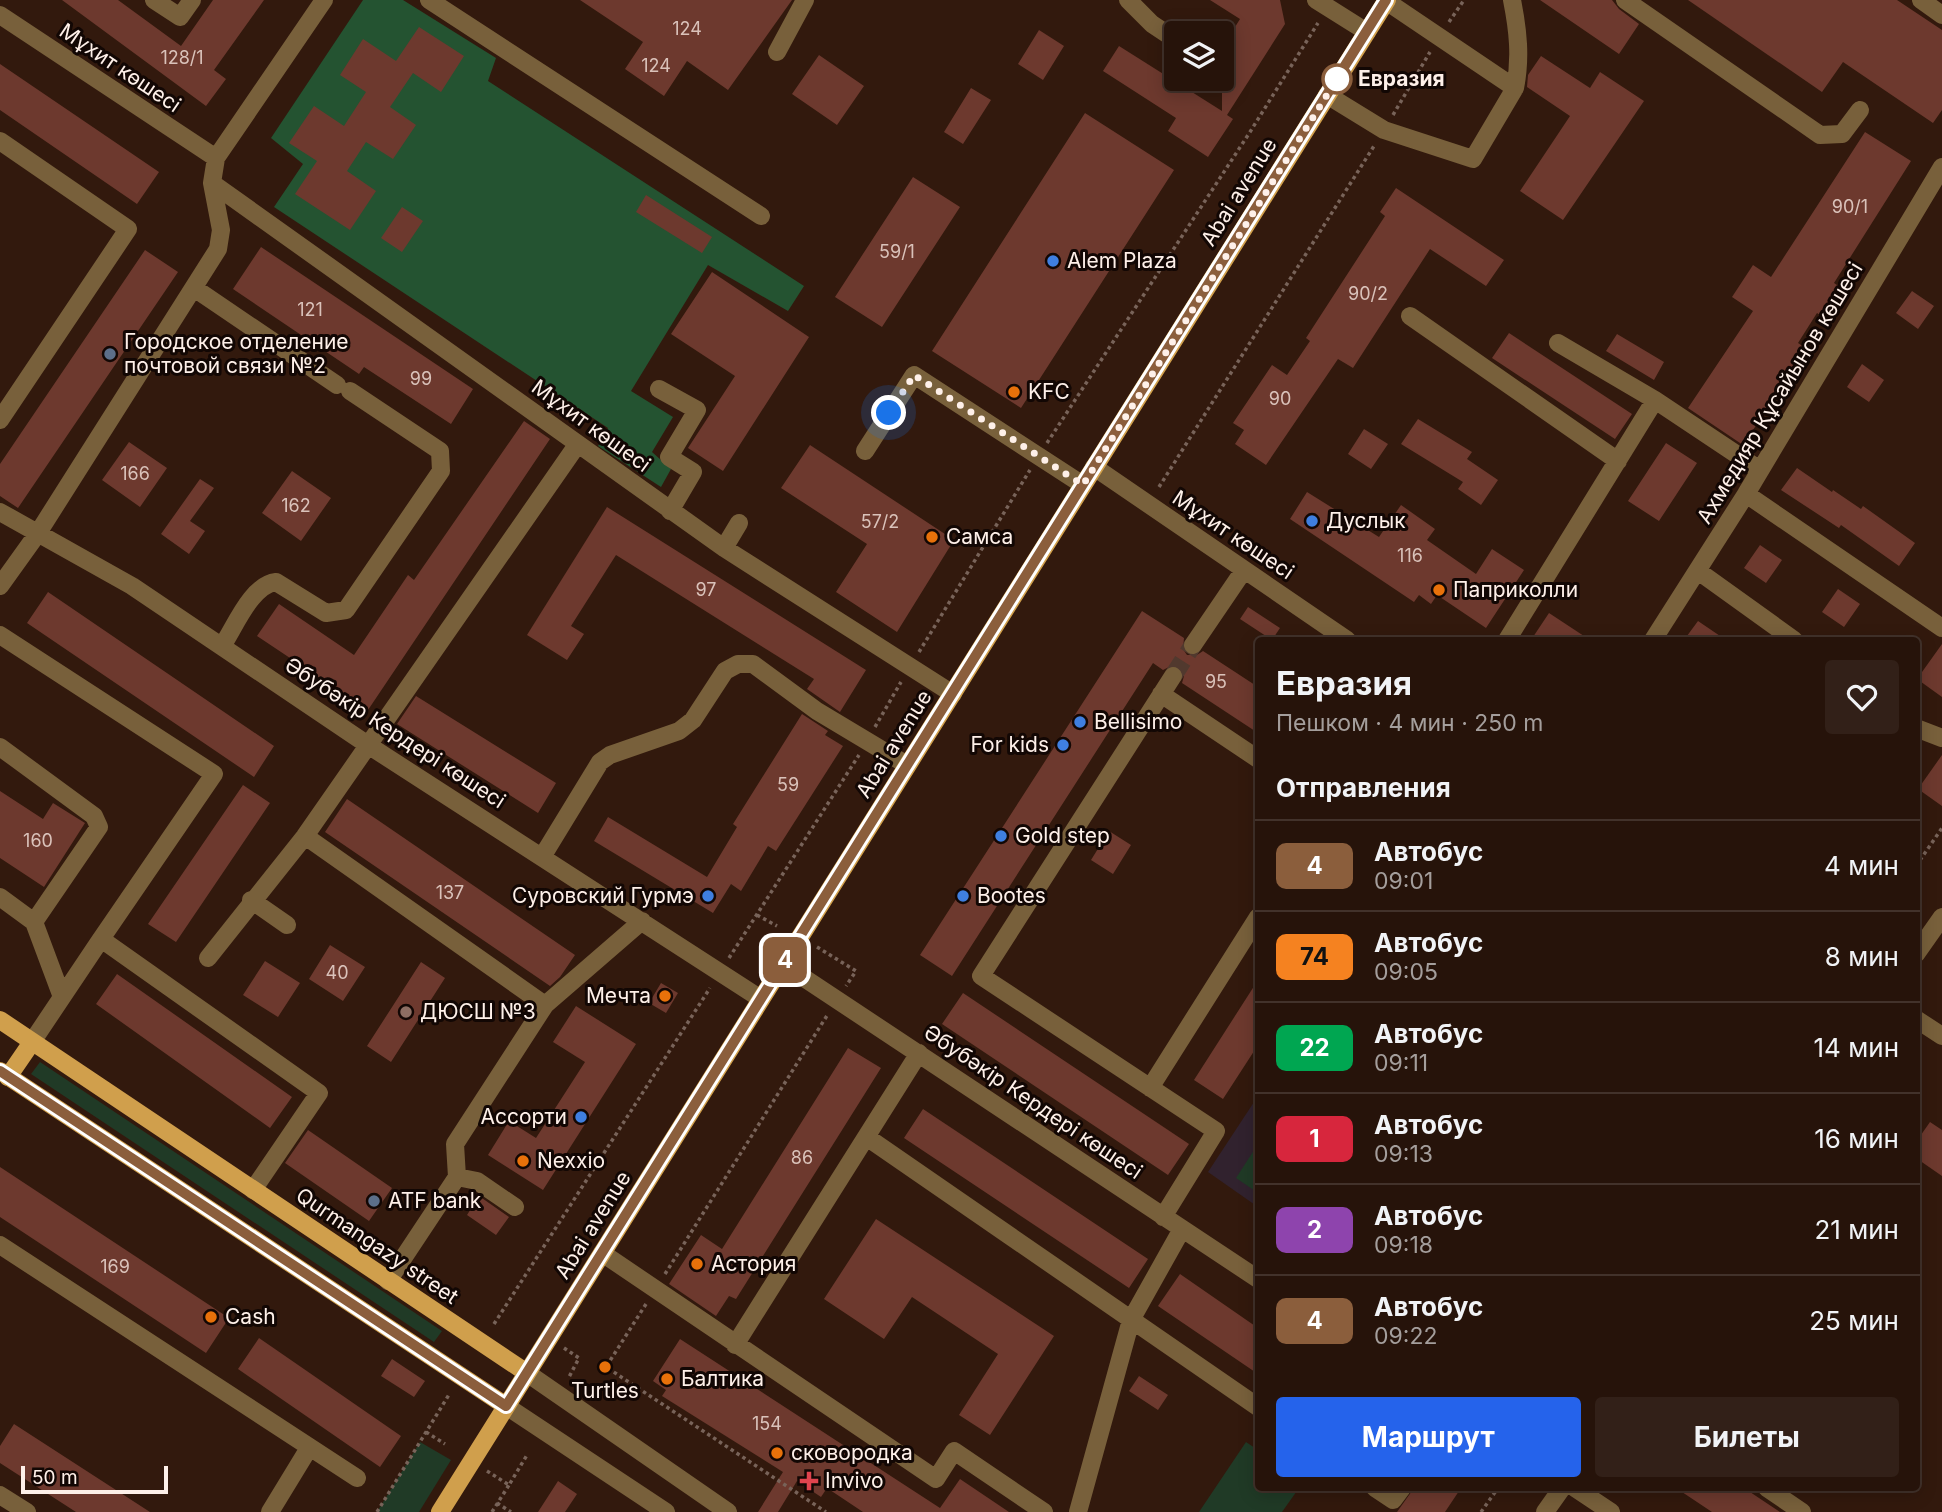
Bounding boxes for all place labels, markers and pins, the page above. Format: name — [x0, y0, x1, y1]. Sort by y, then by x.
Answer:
marker: Евразия — [1322, 64, 1352, 94]
place label: Евразия — [1358, 66, 1445, 91]
place label: Alem Plaza — [1067, 248, 1177, 273]
marker: Alem Plaza — [1045, 253, 1061, 269]
place label: Городское отделение почтовой связи №2 — [124, 329, 349, 378]
marker: Городское отделение почтовой связи №2 — [102, 346, 118, 362]
place label: KFC — [1028, 379, 1070, 404]
marker: KFC — [1006, 384, 1022, 400]
place label: Дуслык — [1326, 508, 1406, 533]
marker: Дуслык — [1304, 513, 1320, 529]
place label: Самса — [946, 524, 1013, 549]
marker: Самса — [924, 529, 940, 545]
place label: Паприколли — [1453, 577, 1578, 602]
marker: Паприколли — [1431, 582, 1447, 598]
place label: Bellisimo — [1094, 709, 1182, 734]
marker: Bellisimo — [1072, 714, 1088, 730]
place label: For kids — [970, 732, 1049, 757]
marker: For kids — [1055, 737, 1071, 753]
place label: Gold step — [1015, 823, 1110, 848]
marker: Gold step — [993, 828, 1009, 844]
place label: Суровский Гурмэ — [512, 883, 694, 908]
place label: Bootes — [977, 883, 1046, 908]
marker: Суровский Гурмэ — [700, 888, 716, 904]
marker: Bootes — [955, 888, 971, 904]
place label: Мечта — [586, 983, 651, 1008]
marker: Мечта — [657, 988, 673, 1004]
place label: ДЮСШ №3 — [420, 999, 536, 1024]
marker: ДЮСШ №3 — [398, 1004, 414, 1020]
place label: Ассорти — [481, 1104, 567, 1129]
marker: Ассорти — [573, 1109, 589, 1125]
place label: Nexxio — [537, 1148, 605, 1173]
marker: Nexxio — [515, 1153, 531, 1169]
place label: ATF bank — [388, 1188, 482, 1213]
marker: ATF bank — [366, 1193, 382, 1209]
place label: Астория — [711, 1251, 796, 1276]
marker: Астория — [689, 1256, 705, 1272]
place label: Cash — [225, 1304, 276, 1329]
marker: Cash — [203, 1309, 219, 1325]
marker: Turtles — [597, 1359, 613, 1375]
place label: Балтика — [681, 1366, 764, 1391]
marker: Балтика — [659, 1371, 675, 1387]
place label: Turtles — [571, 1378, 639, 1403]
place label: сковородка — [791, 1440, 913, 1465]
marker: сковородка — [769, 1445, 785, 1461]
place label: Invivo — [825, 1468, 884, 1493]
marker: Invivo — [799, 1471, 819, 1491]

